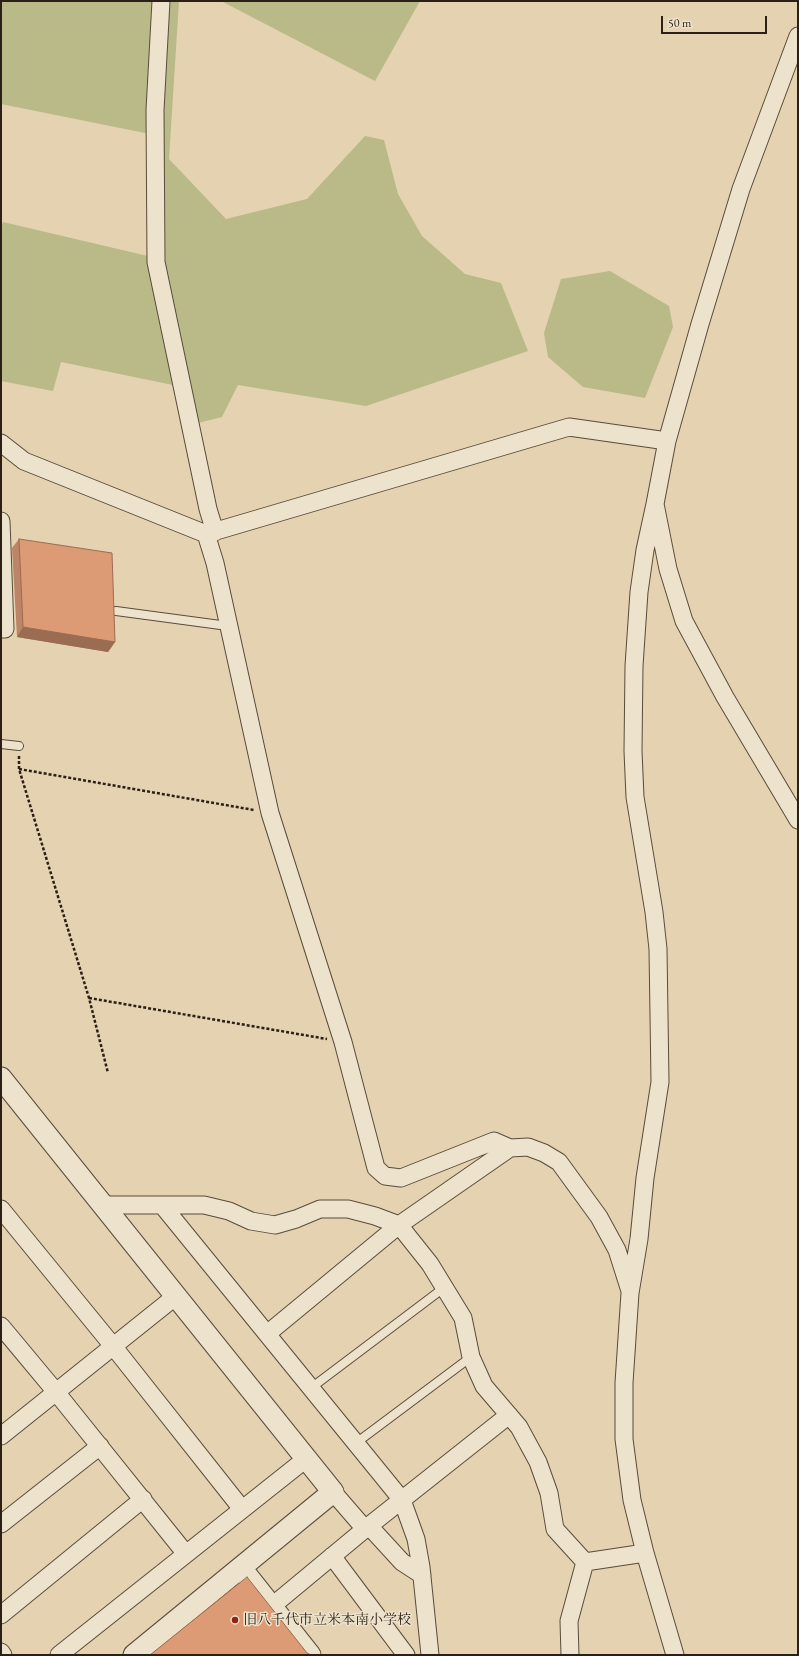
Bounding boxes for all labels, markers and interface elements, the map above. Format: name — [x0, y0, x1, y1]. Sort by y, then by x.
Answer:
scale bar — [663, 8, 769, 34]
text: 50 m — [668, 15, 691, 31]
place label: 旧八千代市立米本南小学校 — [243, 1612, 411, 1628]
marker: 旧八千代市立米本南小学校 — [230, 1615, 240, 1625]

